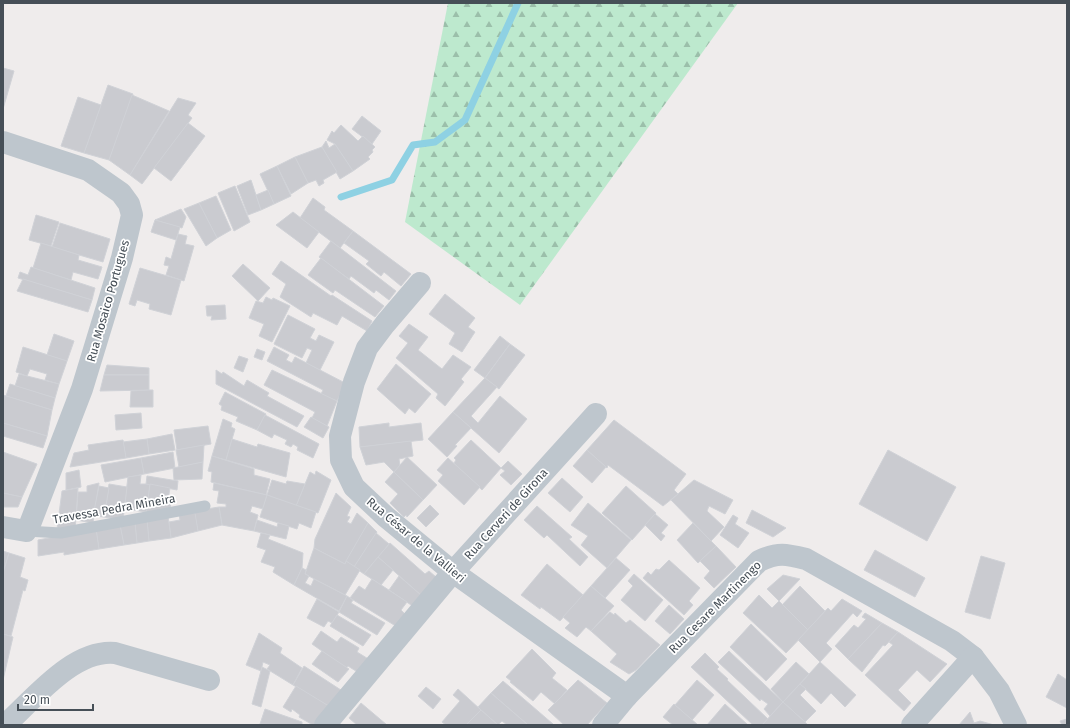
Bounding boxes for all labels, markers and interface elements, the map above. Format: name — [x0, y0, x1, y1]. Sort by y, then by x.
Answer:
street label: Rua Mosaico Portugues — [84, 238, 132, 364]
street label: Rua Cerveri de Girona — [461, 466, 551, 562]
street label: Travessa Pedra Mineira — [52, 491, 176, 527]
street label: Rua César de la Vallieri — [364, 495, 468, 585]
street label: Rua Cesare Martinengo — [666, 558, 764, 656]
scale bar — [18, 686, 93, 712]
text: 20 m — [24, 693, 50, 707]

